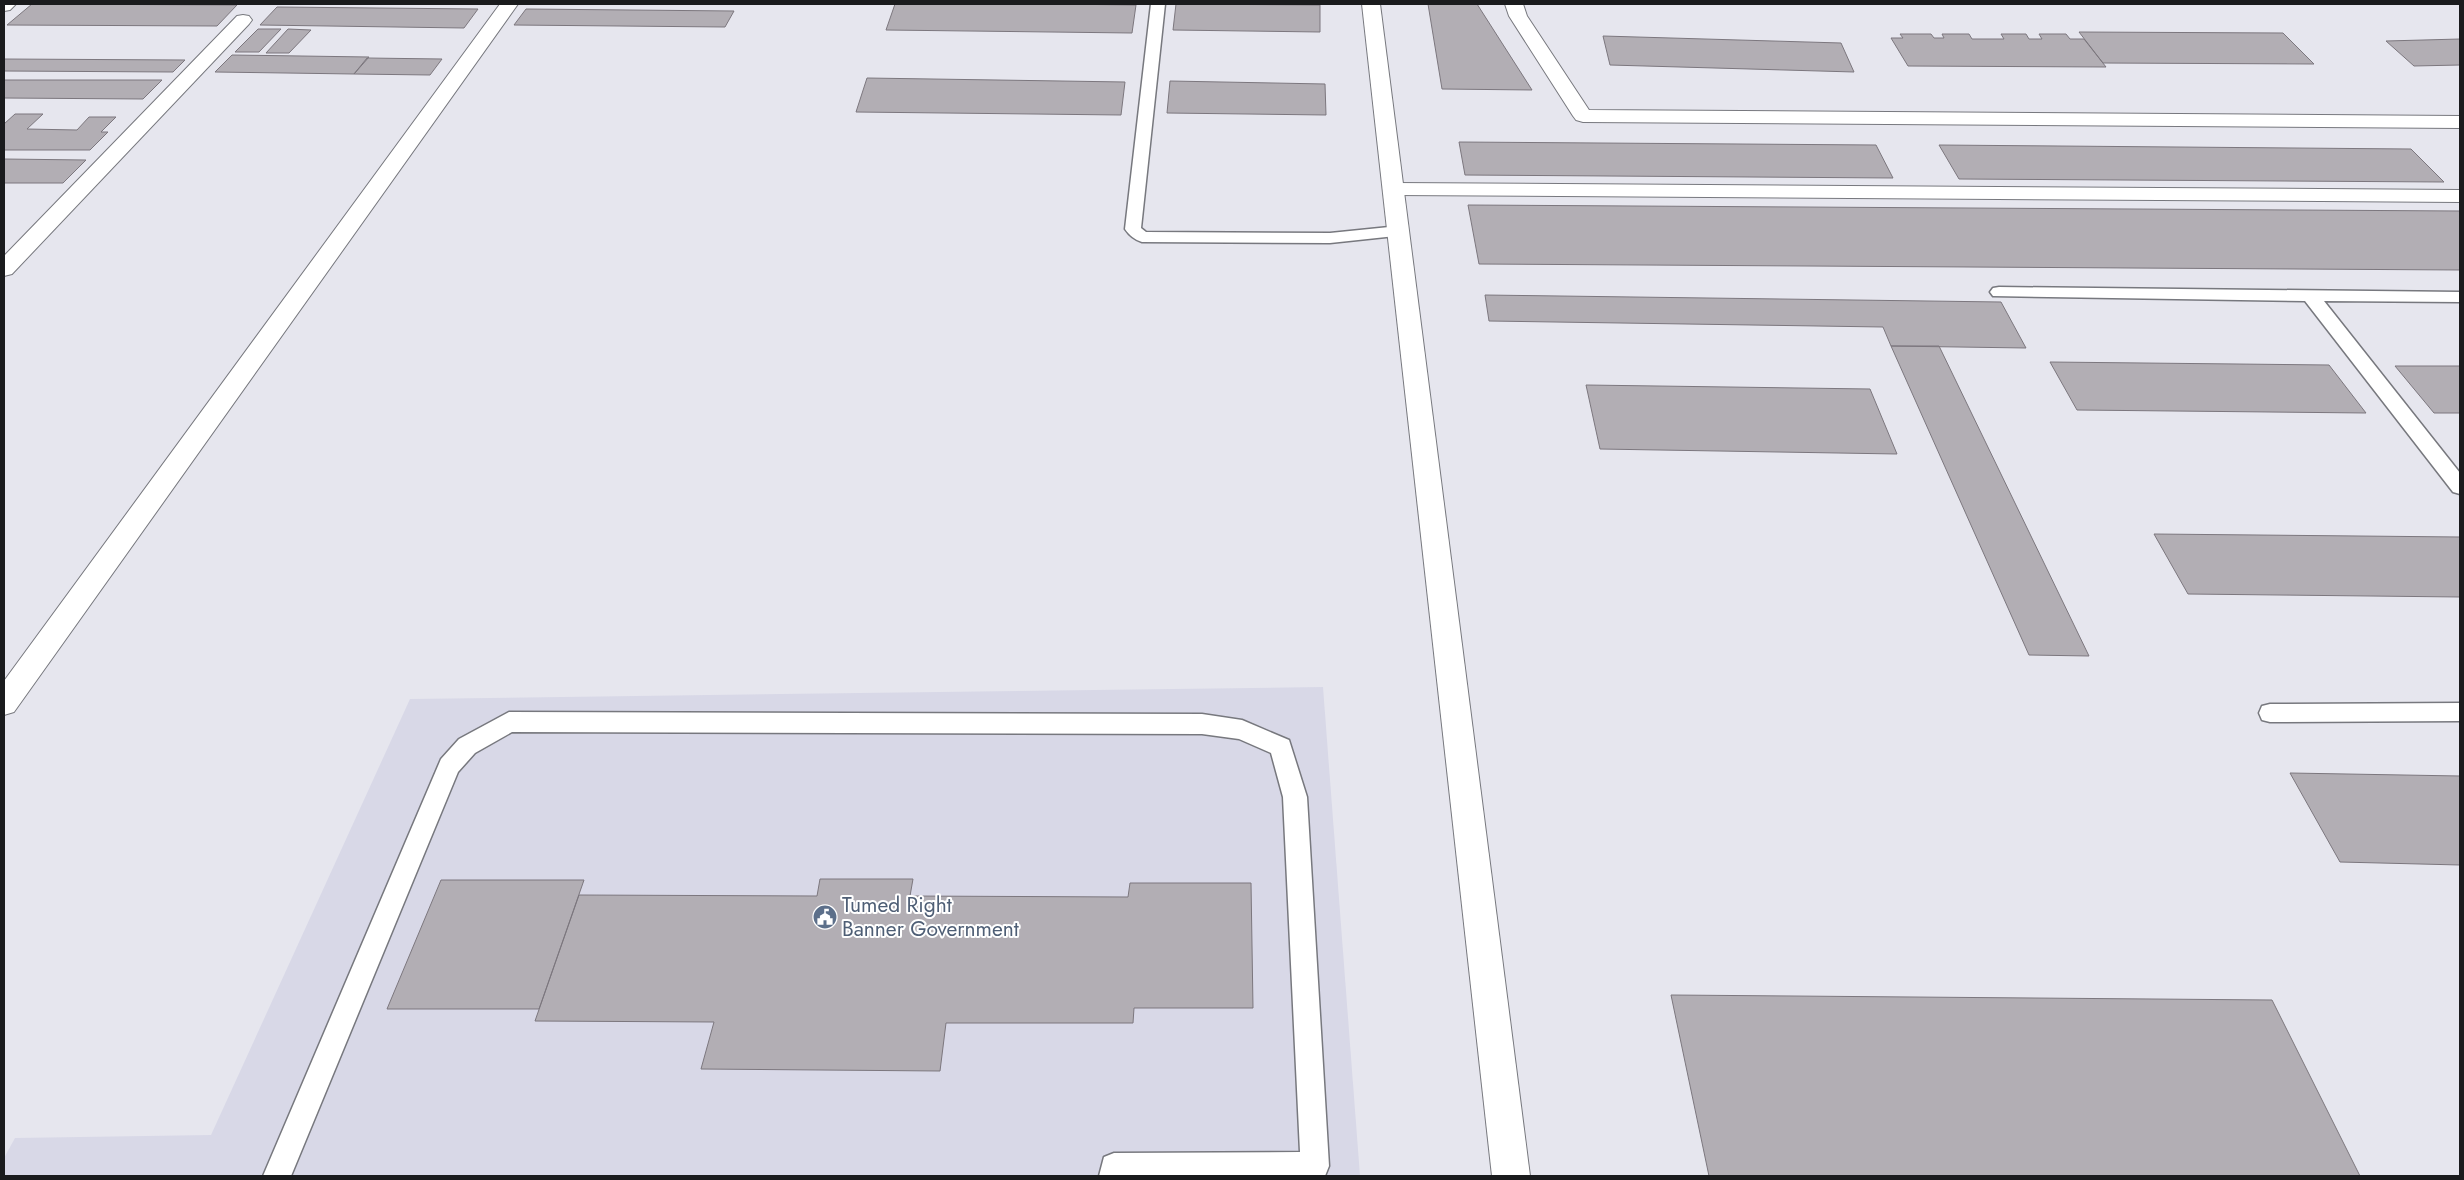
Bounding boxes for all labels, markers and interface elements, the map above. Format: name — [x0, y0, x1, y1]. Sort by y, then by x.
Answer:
place label: Tumed Right Banner Government — [842, 890, 1019, 944]
public building icon: Tumed Right Banner Government — [812, 904, 838, 930]

